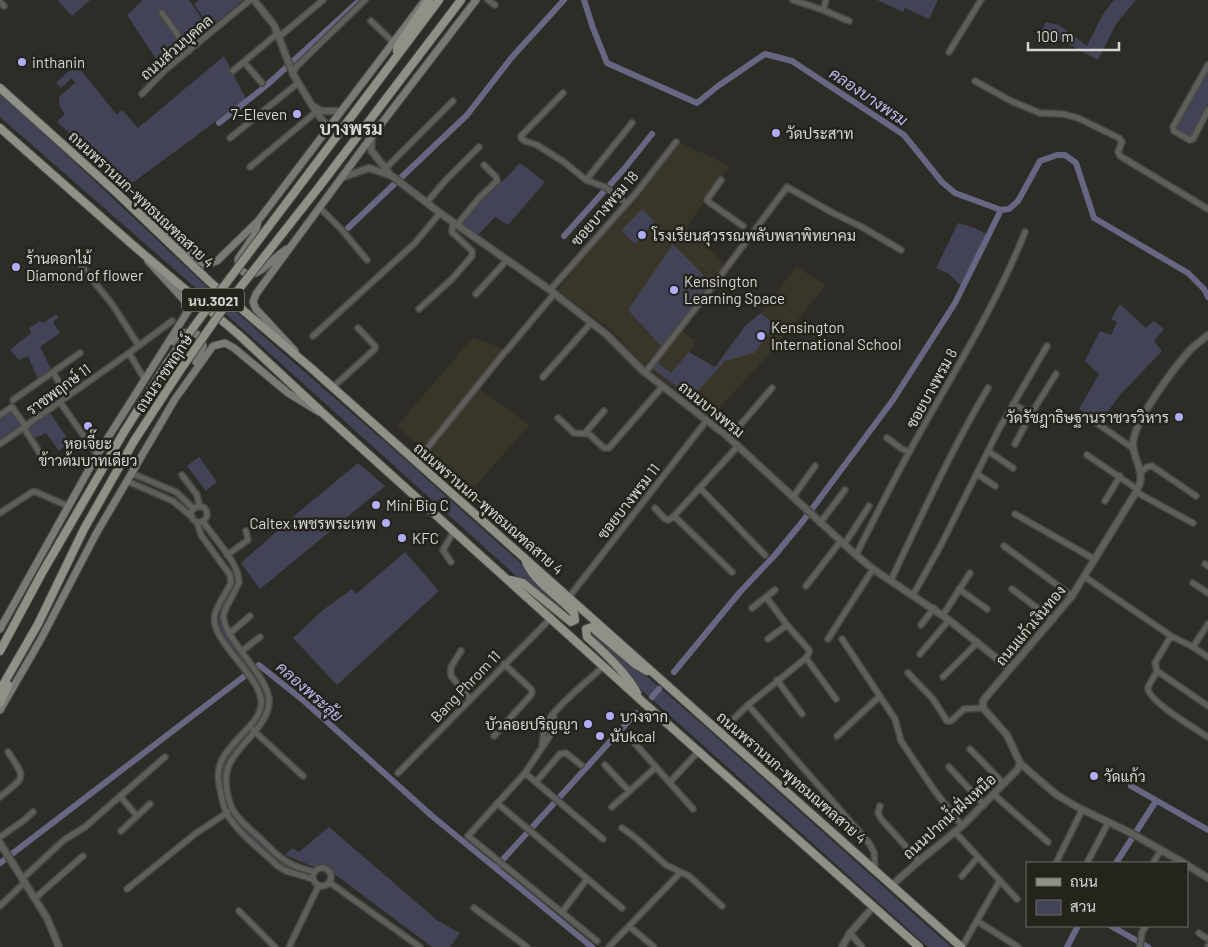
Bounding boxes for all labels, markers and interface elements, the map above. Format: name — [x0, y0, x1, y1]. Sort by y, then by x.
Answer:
street label: ถนนส่วนบุคคล — [136, 11, 218, 86]
scale bar — [1028, 20, 1119, 52]
text: 100 m — [1036, 27, 1074, 45]
place label: inthanin — [32, 53, 85, 71]
marker: inthanin — [16, 56, 28, 68]
water label: คลองบางพรม — [826, 63, 912, 129]
place label: 7-Eleven — [231, 105, 287, 123]
marker: 7-Eleven — [291, 108, 303, 120]
district label: บางพรม — [319, 117, 383, 139]
place label: วัดประสาท — [786, 124, 854, 142]
street label: ถนนพรานนก-พุทธมณฑลสาย 4 — [63, 127, 219, 273]
marker: วัดประสาท — [770, 127, 782, 139]
street label: ซอยบางพรม 18 — [566, 167, 642, 249]
place label: โรงเรียนสุวรรณพลับพลาพิทยาคม — [651, 226, 856, 247]
marker: โรงเรียนสุวรรณพลับพลาพิทยาคม — [636, 229, 648, 241]
place label: ร้านดอกไม้ Diamond of flower — [26, 249, 144, 284]
marker: ร้านดอกไม้ Diamond of flower — [10, 261, 22, 273]
place label: Kensington Learning Space — [684, 272, 785, 307]
marker: Kensington Learning Space — [668, 284, 680, 296]
road number: นบ.3021 — [182, 288, 244, 312]
place label: Kensington International School — [771, 318, 901, 353]
street label: ถนนราชพฤกษ์ — [130, 330, 197, 416]
marker: Kensington International School — [755, 330, 767, 342]
street label: ซอยบางพรม 8 — [902, 345, 960, 431]
street label: ราชพฤกษ์ 11 — [22, 360, 94, 419]
street label: ถนนบางพรม — [676, 377, 748, 441]
place label: วัดรัชฎาธิษฐานราชวรวิหาร — [1006, 408, 1169, 428]
marker: วัดรัชฎาธิษฐานราชวรวิหาร — [1173, 411, 1185, 423]
marker: หอเจี๊ยะ ข้าวต้มบาทเดียว — [82, 420, 94, 432]
place label: หอเจี๊ยะ ข้าวต้มบาทเดียว — [39, 429, 137, 469]
street label: ถนนพรานนก-พุทธมณฑลสาย 4 — [409, 438, 568, 580]
street label: ซอยบางพรม 11 — [593, 460, 663, 542]
place label: Mini Big C — [386, 496, 449, 514]
marker: Mini Big C — [370, 499, 382, 511]
place label: Caltex เพชรพระเทพ — [250, 514, 376, 532]
marker: Caltex เพชรพระเทพ — [380, 517, 392, 529]
place label: KFC — [412, 529, 439, 547]
marker: KFC — [396, 532, 408, 544]
street label: ถนนแก้วเงินทอง — [991, 581, 1069, 669]
street label: Bang Phrom 11 — [426, 646, 504, 726]
water label: คลองพระลุ้ย — [271, 656, 348, 727]
place label: บางจาก — [620, 707, 668, 725]
street label: ถนนพรานนก-พุทธมณฑลสาย 4 — [712, 707, 871, 849]
marker: บางจาก — [604, 710, 616, 722]
place label: บัวลอยปริญญา — [485, 715, 578, 734]
marker: บัวลอยปริญญา — [582, 718, 594, 730]
place label: นับkcal — [610, 727, 655, 745]
marker: นับkcal — [594, 730, 606, 742]
street label: ถนนปากน้ำฝั่งเหนือ — [896, 766, 999, 863]
place label: วัดแก้ว — [1104, 767, 1146, 785]
marker: วัดแก้ว — [1088, 770, 1100, 782]
legend — [1026, 862, 1188, 927]
text: ถนน — [1070, 872, 1098, 890]
text: สวน — [1070, 897, 1096, 915]

